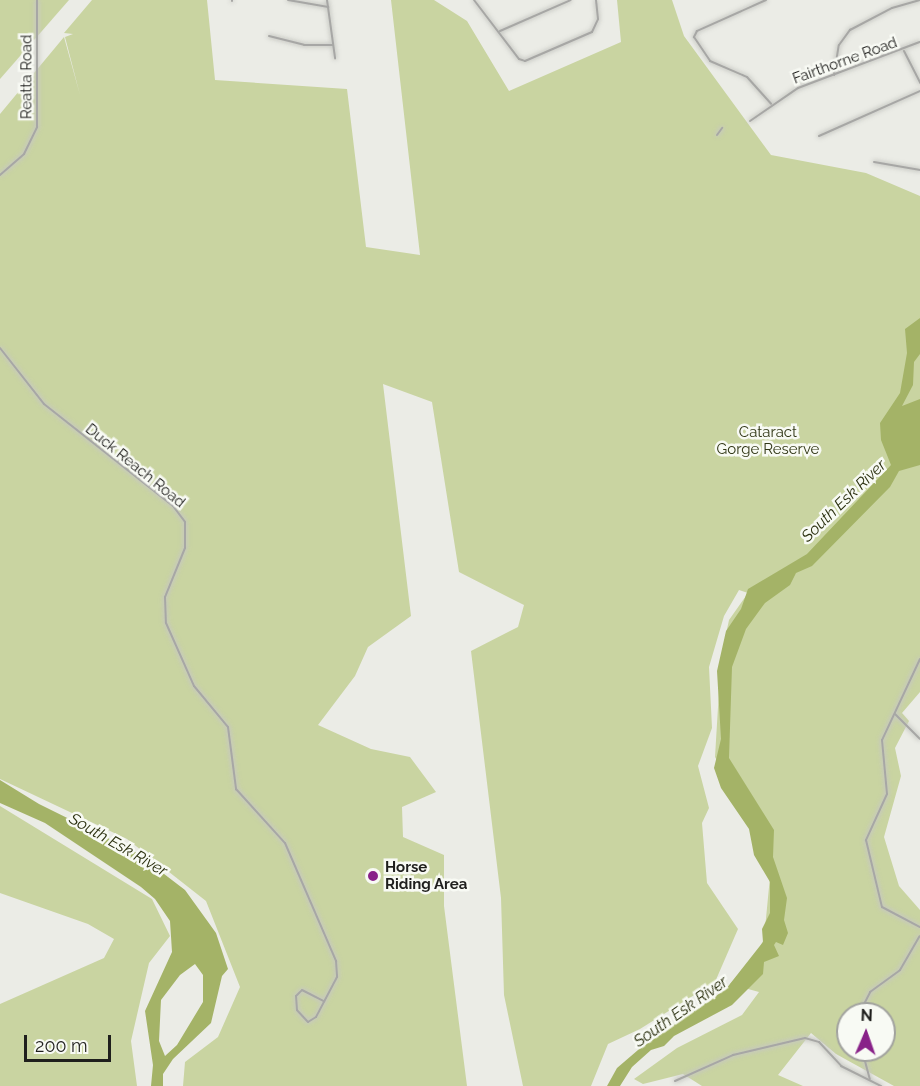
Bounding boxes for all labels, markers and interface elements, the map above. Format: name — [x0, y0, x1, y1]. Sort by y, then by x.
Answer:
street label: Fairthorne Road — [790, 34, 900, 88]
street label: Reatta Road — [18, 35, 36, 119]
street label: Duck Reach Road — [82, 420, 188, 512]
park label: Cataract Gorge Reserve — [717, 423, 819, 458]
water label: South Esk River — [798, 456, 890, 546]
water label: South Esk River — [66, 809, 170, 881]
place label: Horse Riding Area — [385, 858, 468, 893]
marker: Horse Riding Area — [366, 869, 380, 883]
water label: South Esk River — [630, 973, 732, 1051]
north arrow — [836, 1002, 896, 1062]
text: N — [860, 1006, 873, 1025]
scale bar — [27, 1023, 114, 1061]
text: 200 m — [35, 1035, 88, 1056]

